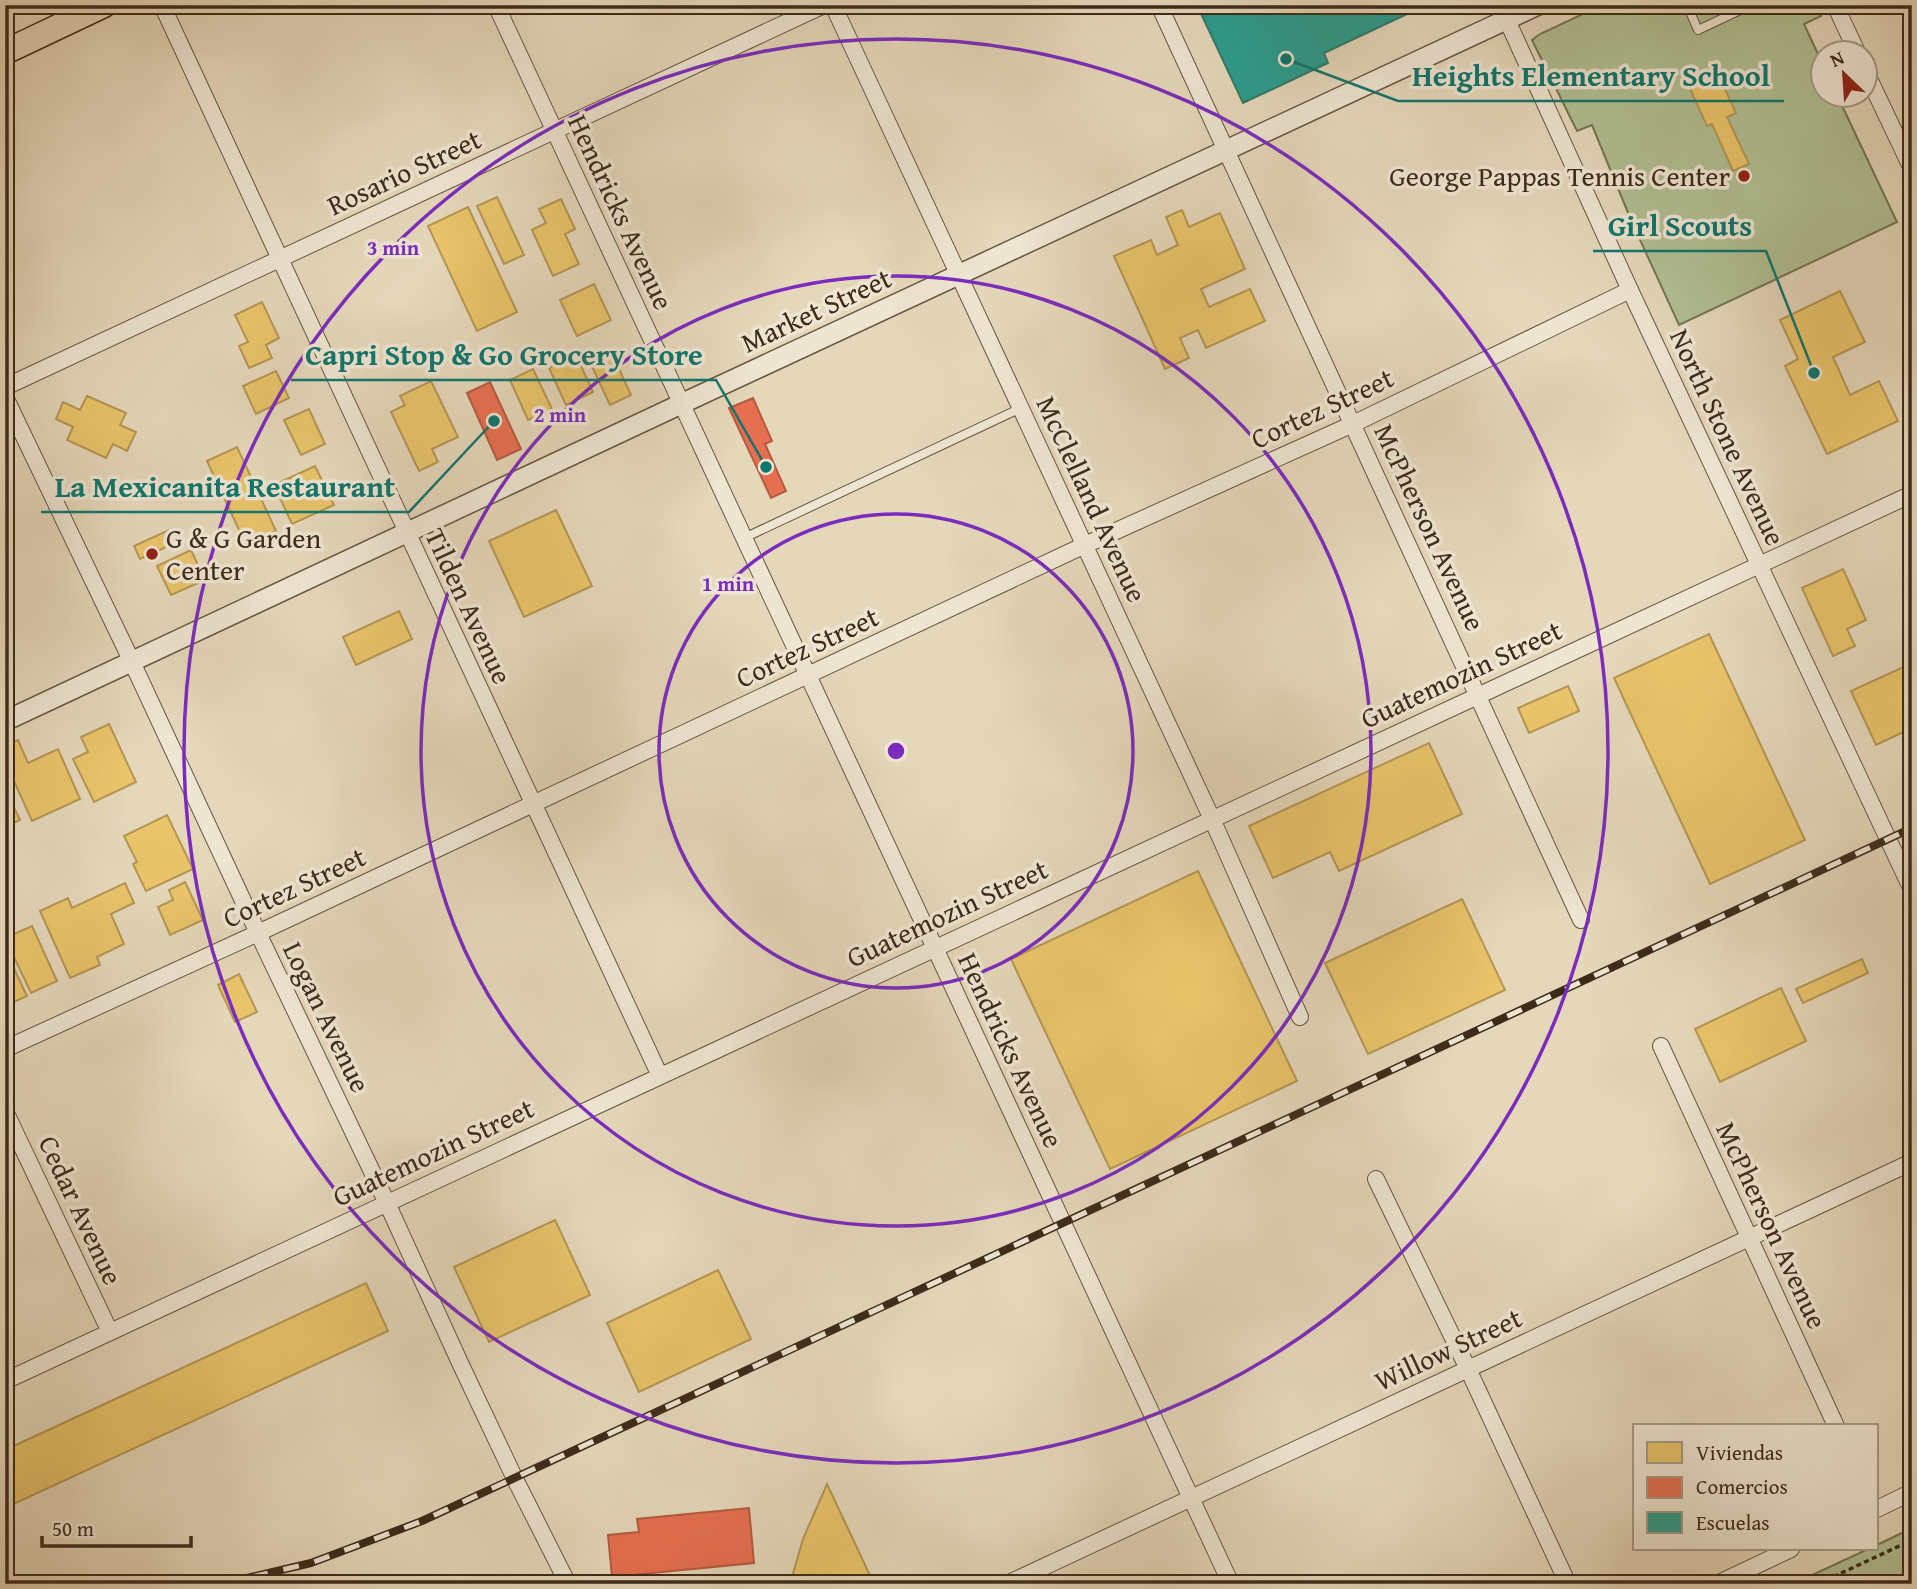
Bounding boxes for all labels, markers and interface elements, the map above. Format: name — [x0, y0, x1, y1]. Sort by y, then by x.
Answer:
north arrow — [1808, 38, 1878, 108]
text: N — [1825, 43, 1849, 74]
callout: Heights Elementary School — [1398, 50, 1784, 101]
text: Heights Elementary School — [1412, 53, 1770, 97]
street label: Hendricks Avenue — [558, 107, 685, 316]
street label: Rosario Street — [320, 118, 488, 225]
place label: George Pappas Tennis Center — [1389, 155, 1730, 196]
marker: George Pappas Tennis Center — [1736, 168, 1752, 184]
callout: Girl Scouts — [1593, 200, 1766, 251]
text: Girl Scouts — [1608, 203, 1752, 247]
text: 3 min — [367, 232, 420, 263]
street label: Market Street — [734, 257, 898, 362]
street label: North Stone Avenue — [1660, 322, 1797, 552]
callout: Capri Stop & Go Grocery Store — [291, 329, 716, 380]
text: Capri Stop & Go Grocery Store — [305, 332, 703, 376]
street label: Cortez Street — [1244, 357, 1400, 459]
street label: McClelland Avenue — [1027, 389, 1158, 609]
text: 2 min — [534, 399, 587, 430]
street label: McPherson Avenue — [1365, 417, 1496, 637]
callout: La Mexicanita Restaurant — [41, 461, 409, 512]
text: La Mexicanita Restaurant — [55, 464, 396, 508]
place label: G & G Garden Center — [166, 517, 322, 590]
street label: Tilden Avenue — [415, 521, 523, 690]
marker: G & G Garden Center — [144, 546, 160, 562]
text: 1 min — [702, 568, 755, 599]
street label: Cortez Street — [729, 596, 885, 698]
street label: Guatemozin Street — [1353, 609, 1568, 738]
centre of rings — [884, 739, 908, 763]
street label: Cortez Street — [216, 836, 372, 938]
street label: Guatemozin Street — [839, 848, 1054, 977]
street label: Logan Avenue — [273, 935, 382, 1099]
street label: Hendricks Avenue — [948, 945, 1075, 1154]
street label: Guatemozin Street — [325, 1087, 540, 1216]
street label: McPherson Avenue — [1707, 1115, 1838, 1335]
street label: Cedar Avenue — [29, 1128, 134, 1291]
street label: Willow Street — [1367, 1297, 1528, 1401]
legend — [1633, 1424, 1878, 1550]
text: Viviendas — [1696, 1437, 1783, 1468]
text: Comercios — [1696, 1471, 1788, 1502]
scale bar — [42, 1505, 191, 1549]
text: Escuelas — [1696, 1507, 1770, 1538]
text: 50 m — [52, 1513, 94, 1544]

